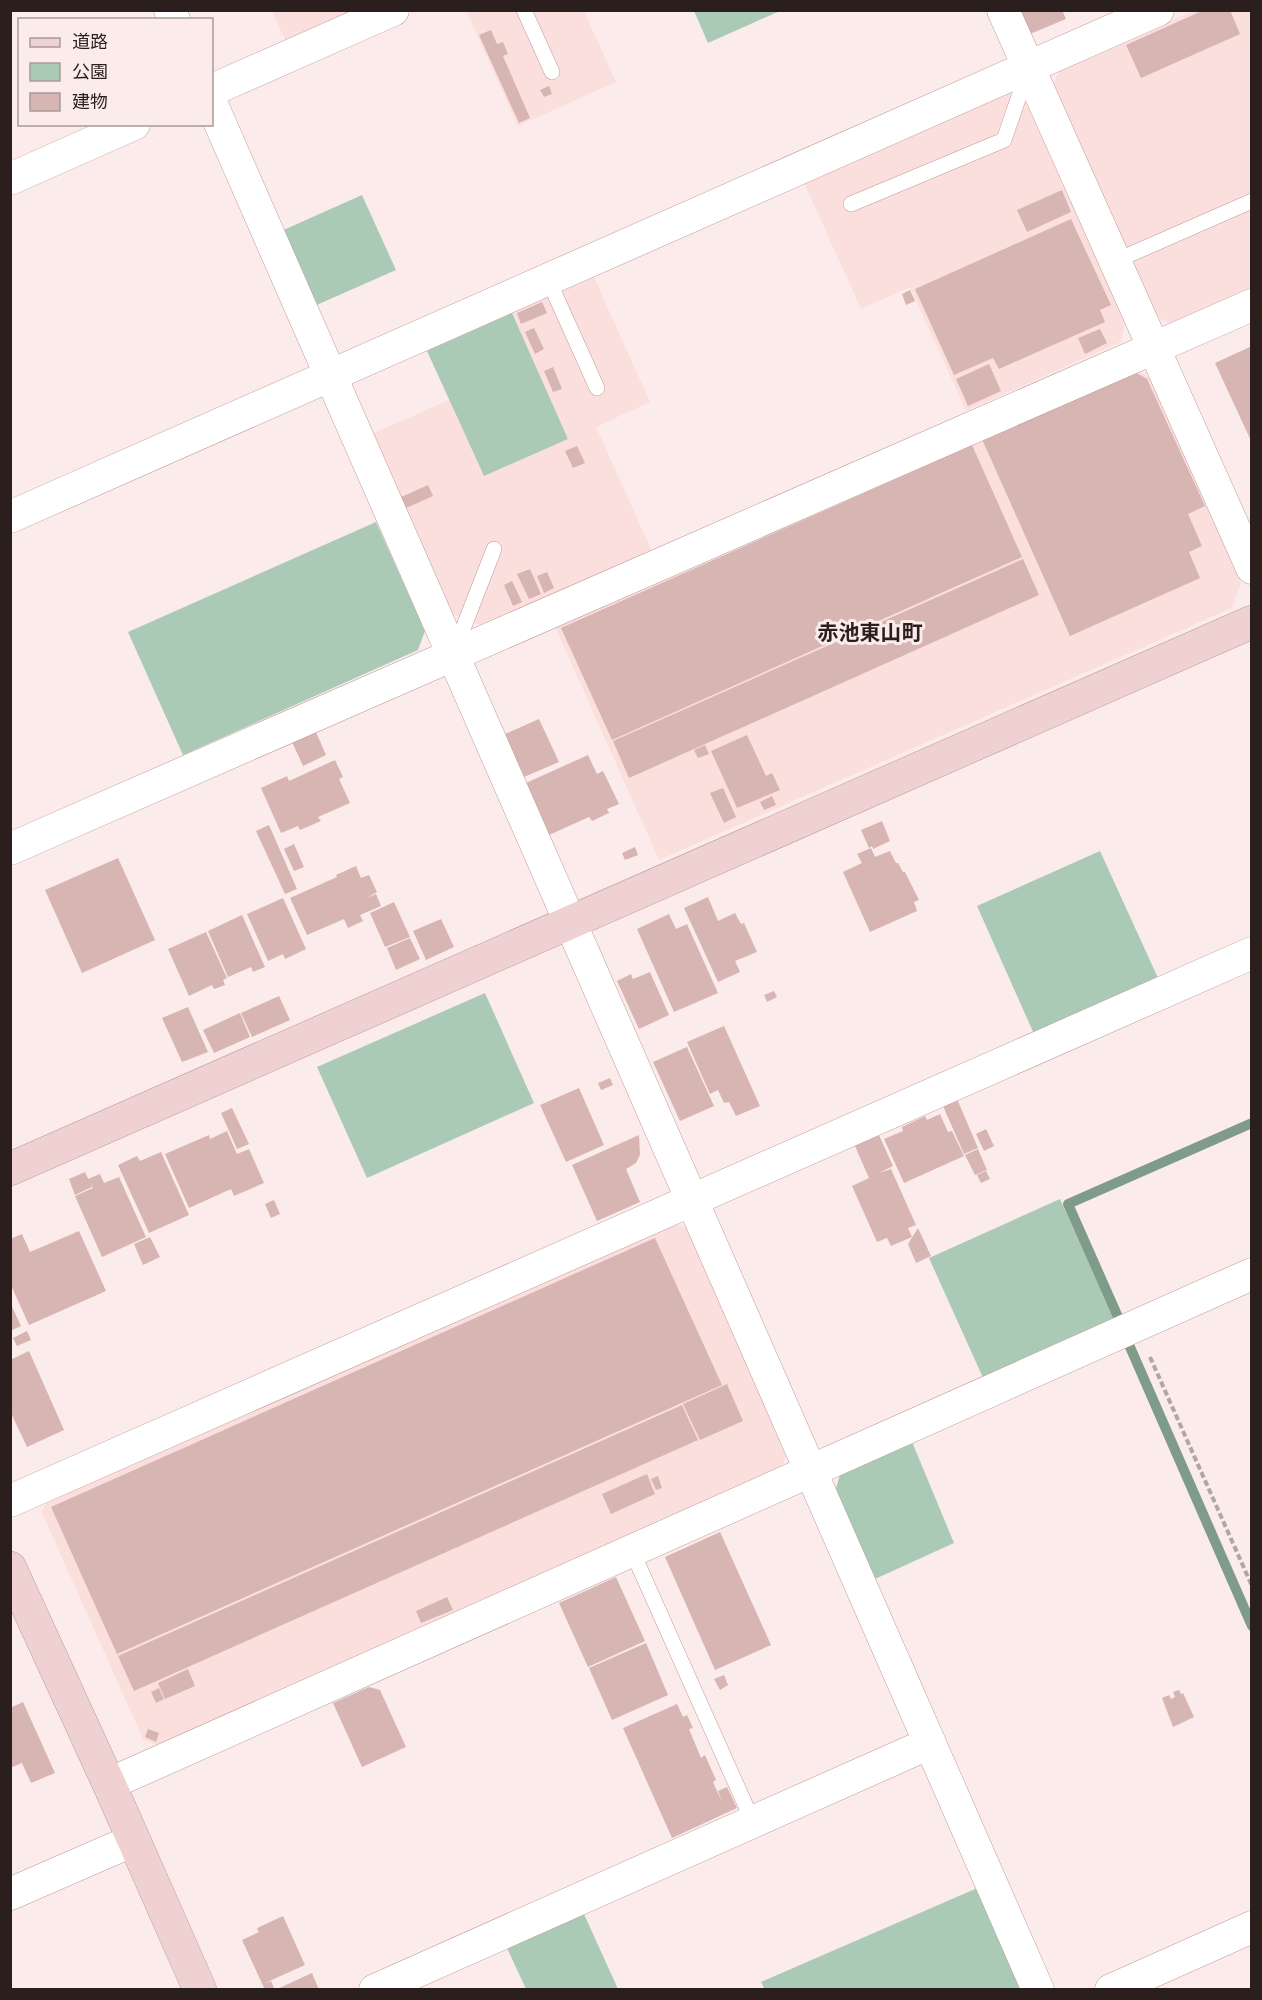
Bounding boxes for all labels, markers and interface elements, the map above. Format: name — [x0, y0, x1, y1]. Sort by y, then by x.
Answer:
legend — [18, 18, 213, 126]
text: 道路 — [72, 30, 108, 53]
text: 公園 — [72, 60, 108, 83]
text: 建物 — [72, 90, 108, 113]
district label: 赤池東山町 — [818, 618, 923, 646]

